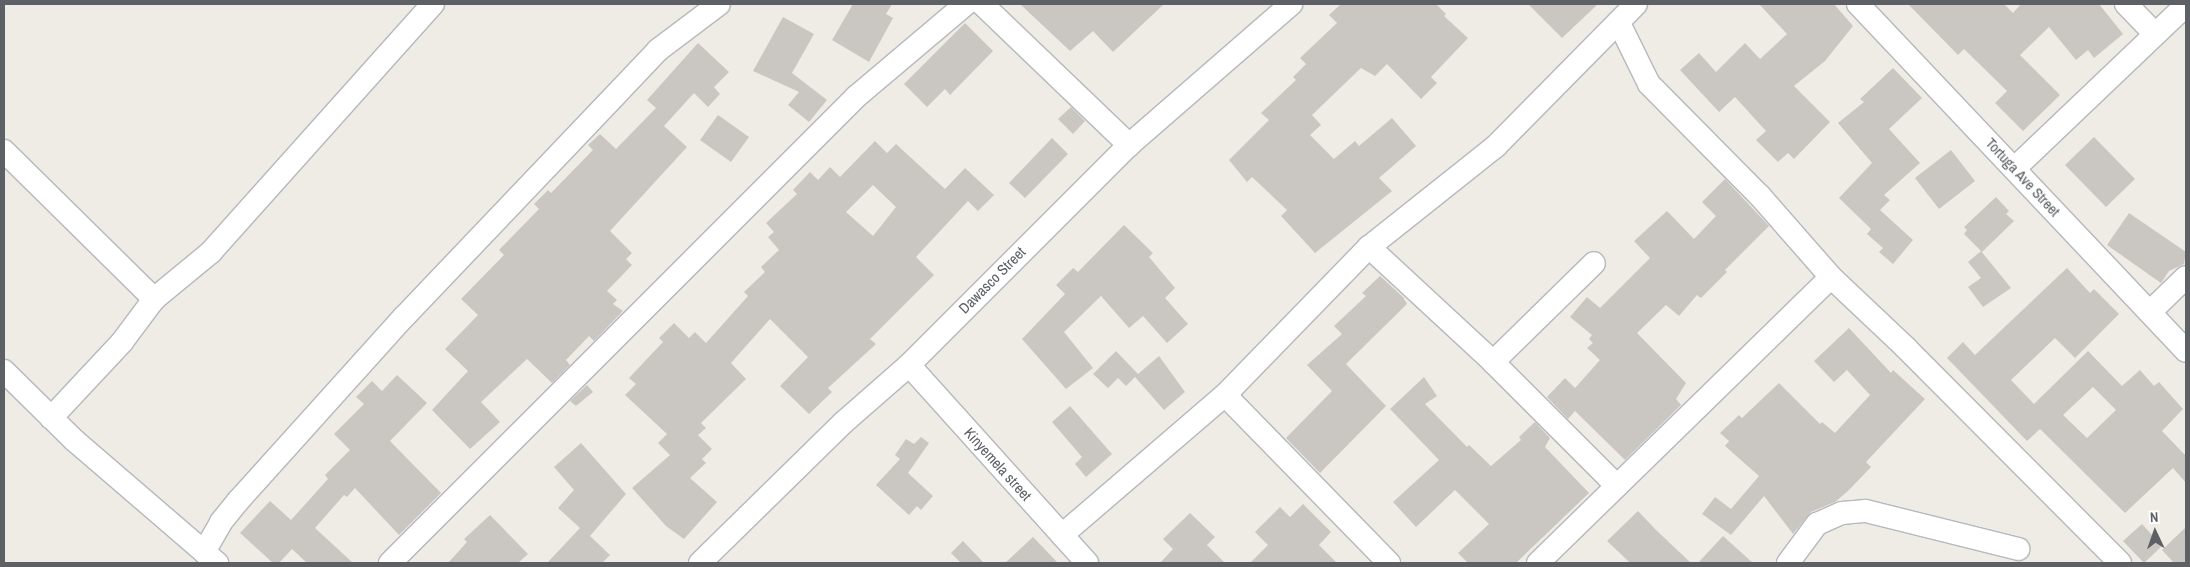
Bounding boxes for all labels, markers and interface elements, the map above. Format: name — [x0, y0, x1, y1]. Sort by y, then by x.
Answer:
street label: Tortuga Ave Street — [1982, 134, 2064, 220]
street label: Dawasco Street — [955, 243, 1029, 317]
street label: Kinyemela street — [960, 424, 1036, 504]
north arrow — [2130, 507, 2180, 557]
text: N — [2150, 508, 2159, 526]

